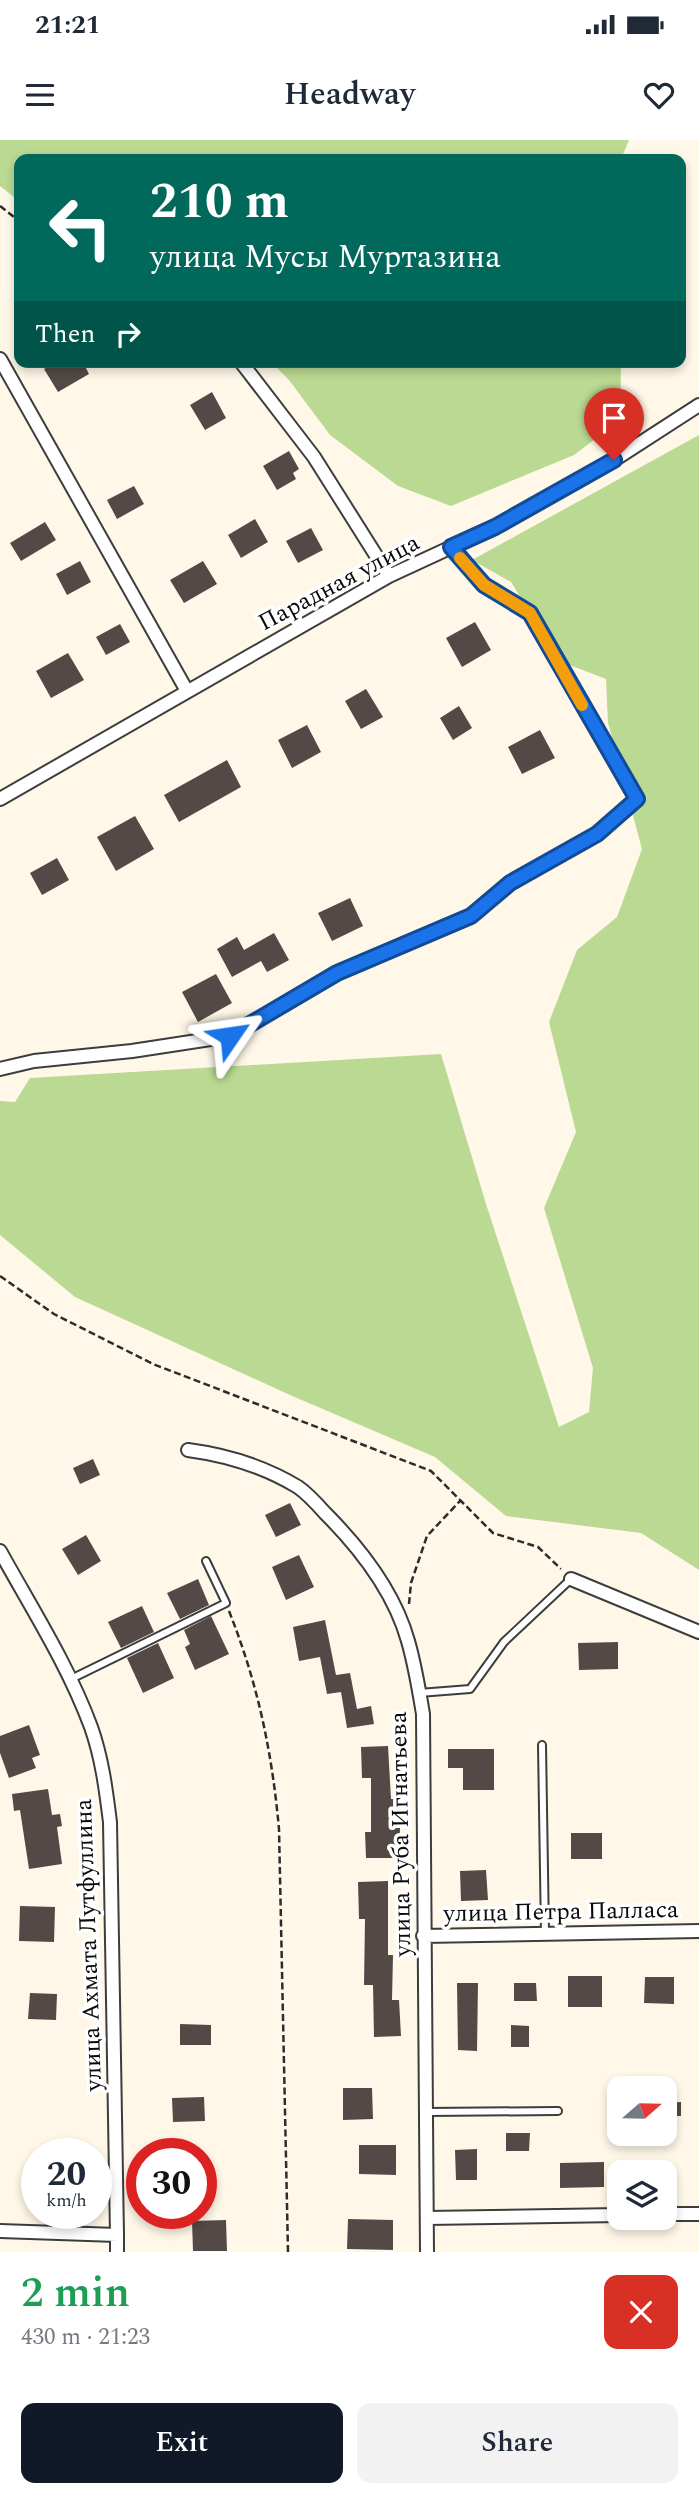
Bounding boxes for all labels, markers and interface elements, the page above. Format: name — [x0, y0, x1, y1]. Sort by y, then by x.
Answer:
text: 21:21 — [35, 5, 100, 45]
text: Headway — [284, 70, 415, 119]
icon: menu — [21, 76, 59, 114]
icon: heart — [640, 76, 678, 114]
text: 210 m — [150, 165, 289, 240]
icon: left — [35, 182, 126, 273]
text: улица Мусы Муртазина — [150, 233, 501, 282]
text: Then — [35, 314, 95, 354]
icon: right — [109, 315, 147, 353]
pin — [584, 388, 644, 460]
icon: arrive — [595, 399, 633, 437]
street label: Парадная улица — [252, 525, 426, 641]
position arrow — [193, 999, 267, 1073]
street label: улица Руба Игнатьева — [381, 1711, 421, 1958]
street label: улица Ахмата Лутфуллина — [66, 1798, 112, 2093]
street label: улица Петра Палласа — [442, 1892, 679, 1932]
north arrow — [607, 2076, 677, 2146]
map controls — [607, 2076, 677, 2230]
speed limit sign: 30 — [126, 2138, 217, 2229]
text: 20 — [47, 2148, 86, 2201]
button: layers — [607, 2160, 677, 2230]
text: km/h — [46, 2187, 87, 2214]
text: 2 min — [21, 2262, 130, 2325]
button: close — [604, 2275, 678, 2349]
text: 430 m · 21:23 — [21, 2320, 150, 2355]
button: Exit — [21, 2403, 343, 2483]
button: Share — [357, 2403, 678, 2483]

